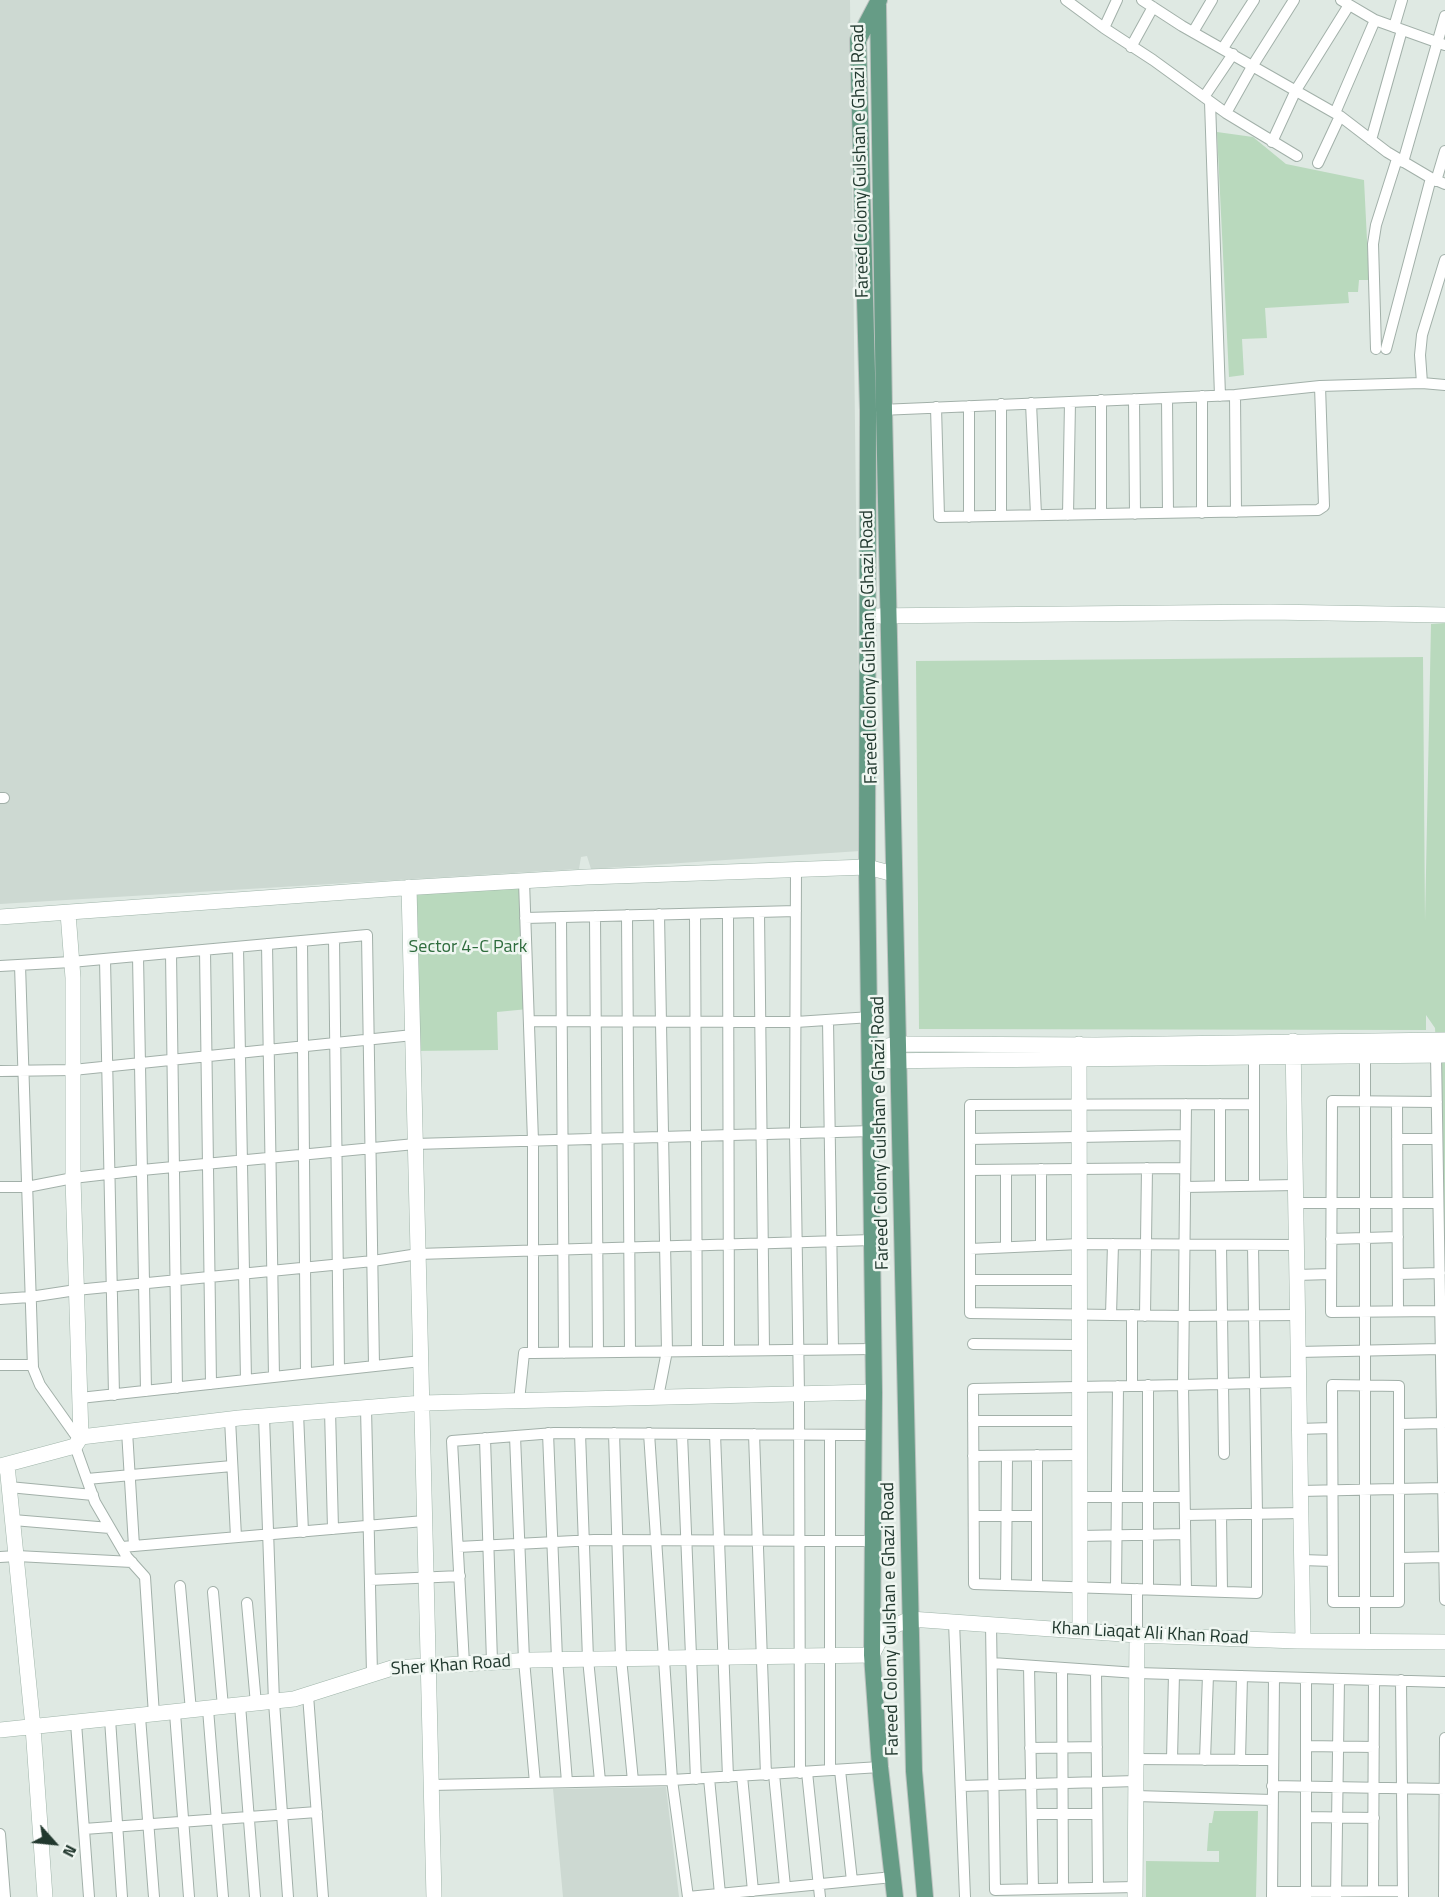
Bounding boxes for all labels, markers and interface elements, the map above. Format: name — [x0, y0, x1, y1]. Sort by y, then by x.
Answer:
street label: Fareed Colony Gulshan e Ghazi Road — [848, 24, 874, 298]
street label: Fareed Colony Gulshan e Ghazi Road — [857, 510, 883, 784]
park label: Sector 4-C Park — [409, 937, 527, 959]
street label: Fareed Colony Gulshan e Ghazi Road — [868, 996, 894, 1270]
street label: Fareed Colony Gulshan e Ghazi Road — [878, 1482, 904, 1756]
street label: Khan Liaqat Ali Khan Road — [1051, 1618, 1249, 1650]
street label: Sher Khan Road — [390, 1651, 512, 1681]
north arrow — [24, 1813, 84, 1873]
text: N — [57, 1841, 83, 1862]

